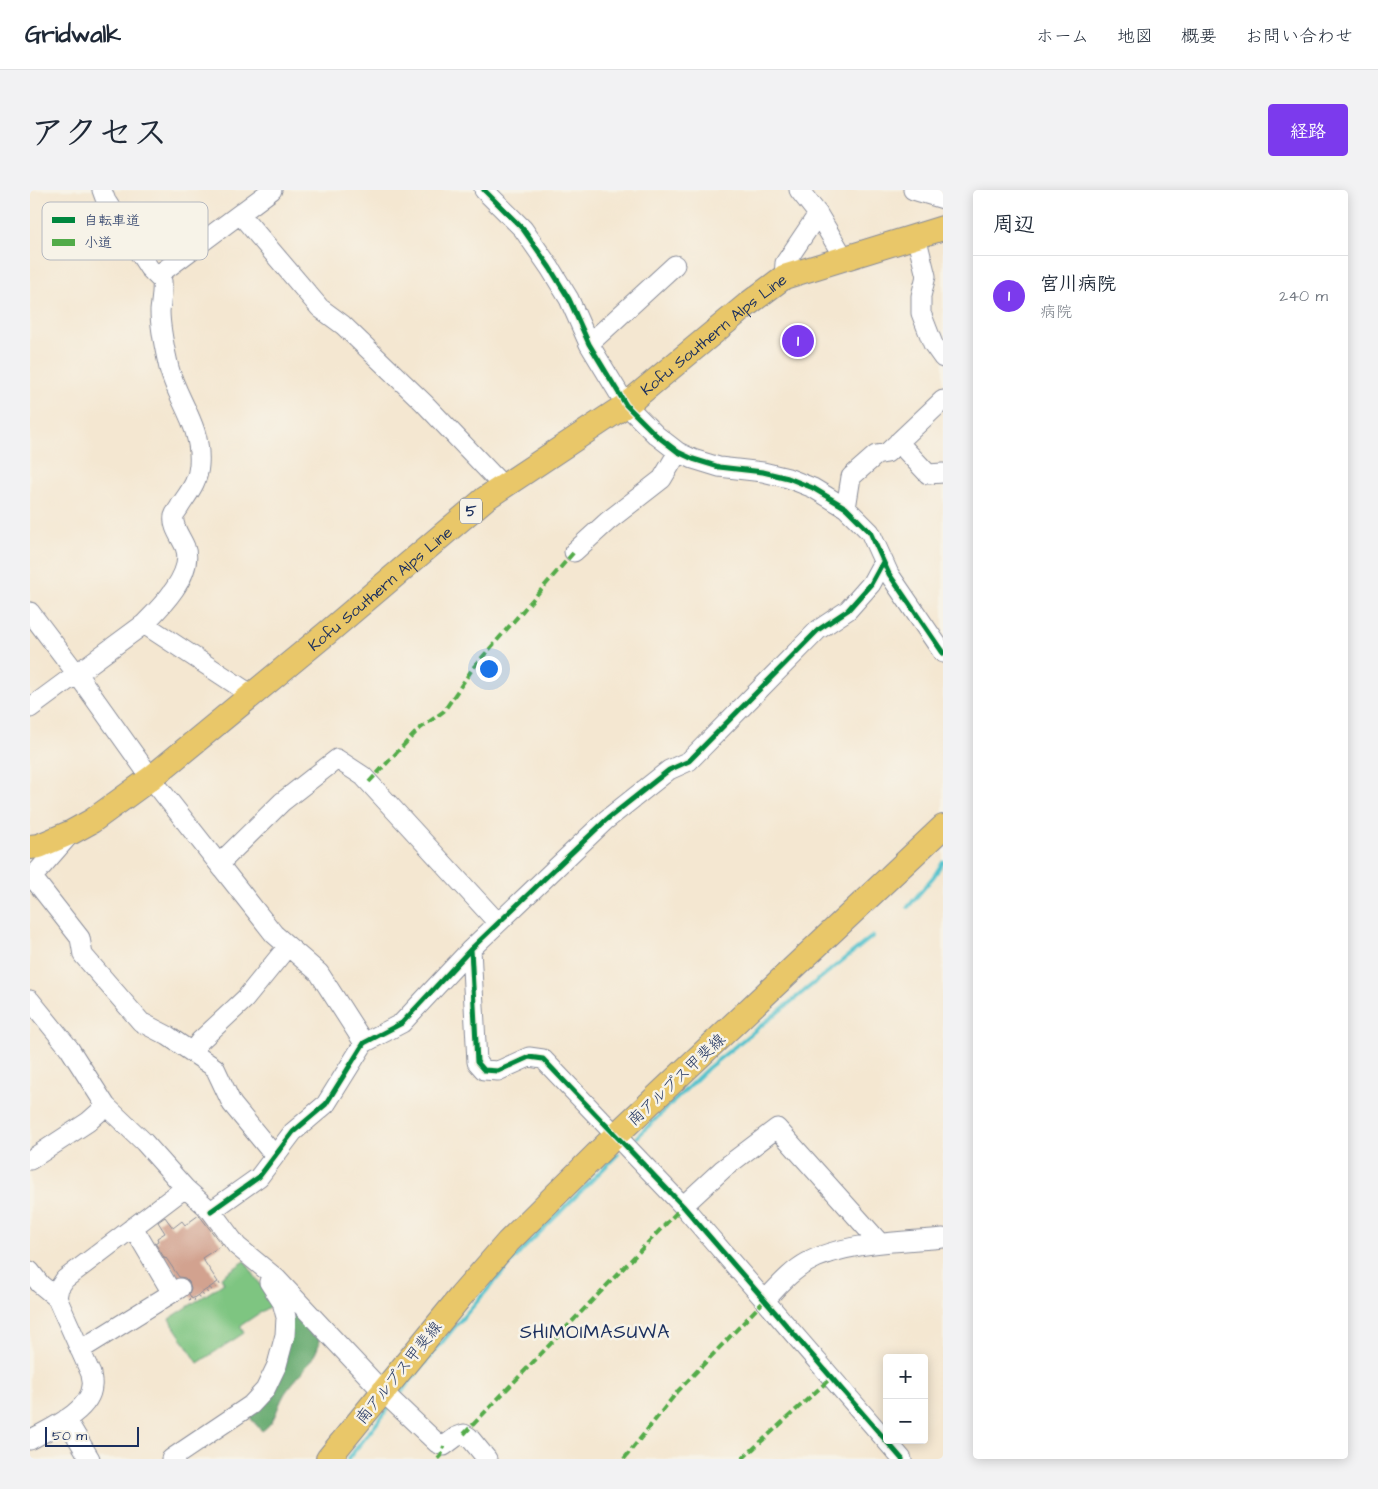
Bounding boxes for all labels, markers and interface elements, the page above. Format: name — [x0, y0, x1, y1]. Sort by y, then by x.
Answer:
text: Gridwalk — [25, 18, 121, 52]
text: ホーム — [1036, 24, 1089, 49]
text: 地図 — [1117, 24, 1153, 49]
text: 概要 — [1181, 24, 1217, 49]
text: お問い合わせ — [1245, 24, 1353, 49]
button: 経路 — [1268, 104, 1348, 156]
text: アクセス — [30, 109, 168, 158]
legend — [42, 202, 208, 260]
text: 周辺 — [993, 210, 1035, 239]
text: 自転車道 — [84, 211, 140, 231]
text: 小道 — [84, 233, 112, 253]
street label: Kofu Southern Alps Line — [636, 268, 792, 401]
text: 宮川病院 — [1040, 271, 1116, 298]
text: 1 — [1008, 285, 1010, 307]
text: 240 m — [1279, 285, 1328, 307]
text: 病院 — [1040, 301, 1072, 323]
pin: 1 — [782, 322, 814, 360]
road number: 5 — [460, 498, 482, 524]
street label: Kofu Southern Alps Line — [304, 521, 457, 656]
your location — [476, 656, 502, 682]
street label: 南アルプス甲斐線 — [623, 1029, 730, 1131]
street label: 南アルプス甲斐線 — [350, 1317, 447, 1429]
district label: SHIMOIMASUWA — [520, 1319, 670, 1346]
map controls — [883, 1354, 928, 1444]
button: + — [883, 1354, 928, 1399]
button: − — [883, 1399, 928, 1444]
scale bar — [45, 1424, 139, 1447]
text: 50 m — [52, 1426, 87, 1446]

